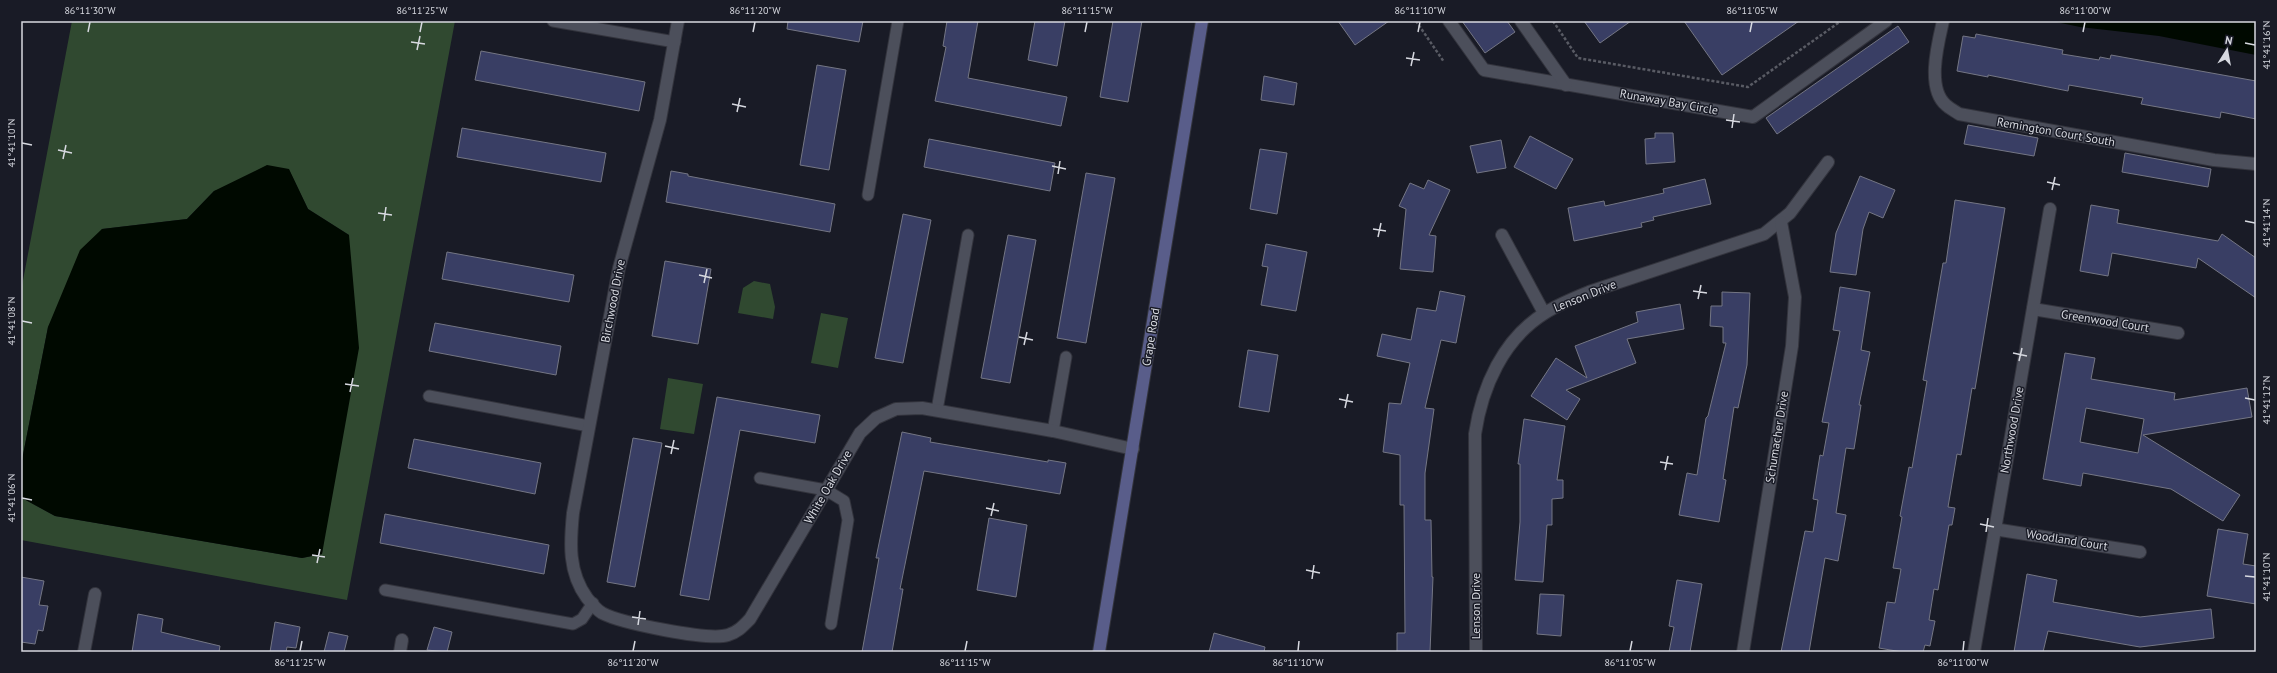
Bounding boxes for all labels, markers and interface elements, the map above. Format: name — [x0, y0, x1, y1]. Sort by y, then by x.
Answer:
text: 86°11'30"W — [64, 4, 116, 17]
text: 86°11'25"W — [396, 4, 448, 17]
text: 86°11'20"W — [729, 4, 781, 17]
text: 86°11'15"W — [1061, 4, 1113, 17]
text: 86°11'10"W — [1394, 4, 1446, 17]
text: 86°11'05"W — [1726, 4, 1778, 17]
text: 86°11'00"W — [2059, 4, 2111, 17]
text: 41°41'16"N — [2260, 20, 2273, 70]
north arrow — [2207, 30, 2247, 70]
text: N — [2224, 33, 2234, 48]
street label: Runaway Bay Circle — [1619, 85, 1719, 118]
street label: Remington Court South — [1996, 114, 2116, 149]
text: 41°41'10"N — [5, 118, 18, 168]
text: 41°41'14"N — [2260, 198, 2273, 248]
street label: Birchwood Drive — [597, 258, 628, 344]
street label: Lenson Drive — [1551, 276, 1618, 315]
text: 41°41'08"N — [5, 296, 18, 346]
street label: Greenwood Court — [2060, 306, 2150, 335]
street label: Grape Road — [1139, 307, 1162, 367]
text: 41°41'12"N — [2260, 375, 2273, 425]
street label: Northwood Drive — [1997, 385, 2027, 474]
street label: Schumacher Drive — [1762, 390, 1791, 484]
street label: White Oak Drive — [800, 447, 855, 526]
text: 41°41'06"N — [5, 473, 18, 523]
street label: Woodland Court — [2025, 526, 2109, 553]
text: 41°41'10"N — [2260, 552, 2273, 602]
street label: Lenson Drive — [1468, 573, 1483, 639]
text: 86°11'25"W — [274, 656, 326, 669]
text: 86°11'20"W — [607, 656, 659, 669]
text: 86°11'15"W — [939, 656, 991, 669]
text: 86°11'10"W — [1272, 656, 1324, 669]
text: 86°11'05"W — [1604, 656, 1656, 669]
text: 86°11'00"W — [1937, 656, 1989, 669]

